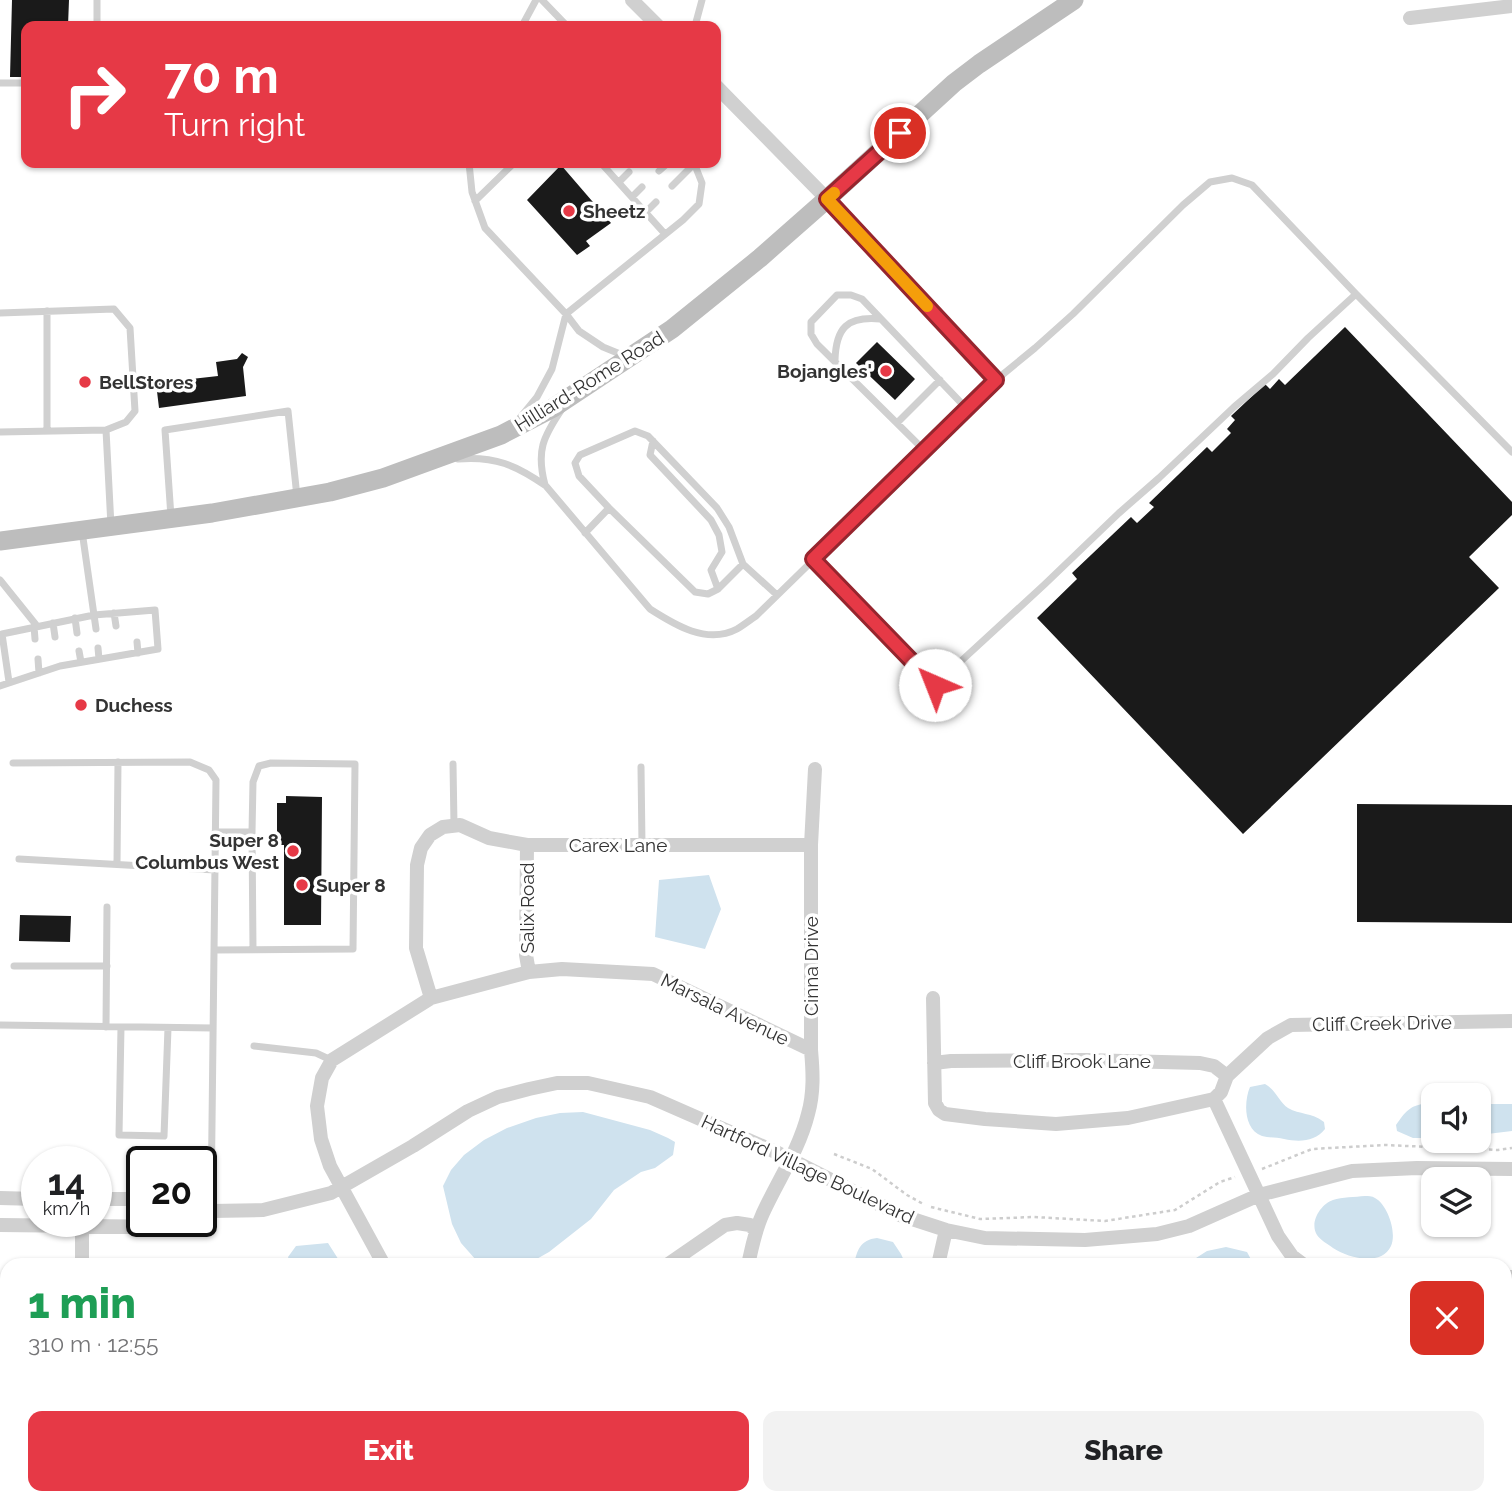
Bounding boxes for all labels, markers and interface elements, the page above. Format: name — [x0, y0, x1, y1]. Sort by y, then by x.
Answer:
text: 70 m — [164, 47, 279, 104]
icon: right — [49, 49, 140, 140]
pin — [870, 103, 930, 163]
text: Turn right — [164, 106, 305, 143]
icon: arrive — [881, 114, 919, 152]
place label: Sheetz — [583, 200, 645, 222]
marker: Sheetz — [561, 203, 577, 219]
street label: Hilliard-Rome Road — [510, 326, 668, 436]
place label: Bojangles' — [777, 360, 872, 382]
marker: Bojangles' — [878, 363, 894, 379]
place label: BellStores — [99, 371, 193, 393]
marker: BellStores — [77, 374, 93, 390]
position arrow — [898, 648, 972, 722]
place label: Duchess — [95, 694, 173, 716]
marker: Duchess — [73, 697, 89, 713]
place label: Super 8 Columbus West — [135, 829, 280, 873]
street label: Carex Lane — [569, 834, 667, 856]
marker: Super 8 Columbus West — [285, 843, 301, 859]
street label: Salix Road — [516, 862, 538, 954]
place label: Super 8 — [316, 874, 386, 896]
marker: Super 8 — [294, 877, 310, 893]
street label: Cinna Drive — [800, 916, 822, 1016]
street label: Marsala Avenue — [657, 969, 793, 1049]
street label: Cliff Creek Drive — [1312, 1011, 1452, 1035]
street label: Cliff Brook Lane — [1013, 1050, 1151, 1072]
map controls — [1421, 1083, 1491, 1237]
button: sound — [1421, 1083, 1491, 1153]
street label: Hartford Village Boulevard — [698, 1110, 918, 1228]
speed limit sign: 20 — [126, 1146, 217, 1237]
text: 14 — [48, 1162, 85, 1203]
button: layers — [1421, 1167, 1491, 1237]
text: km/h — [43, 1198, 90, 1219]
text: 1 min — [28, 1279, 136, 1328]
button: close — [1410, 1281, 1484, 1355]
text: 310 m · 12:55 — [28, 1330, 159, 1357]
button: Exit — [28, 1411, 749, 1491]
button: Share — [763, 1411, 1484, 1491]

